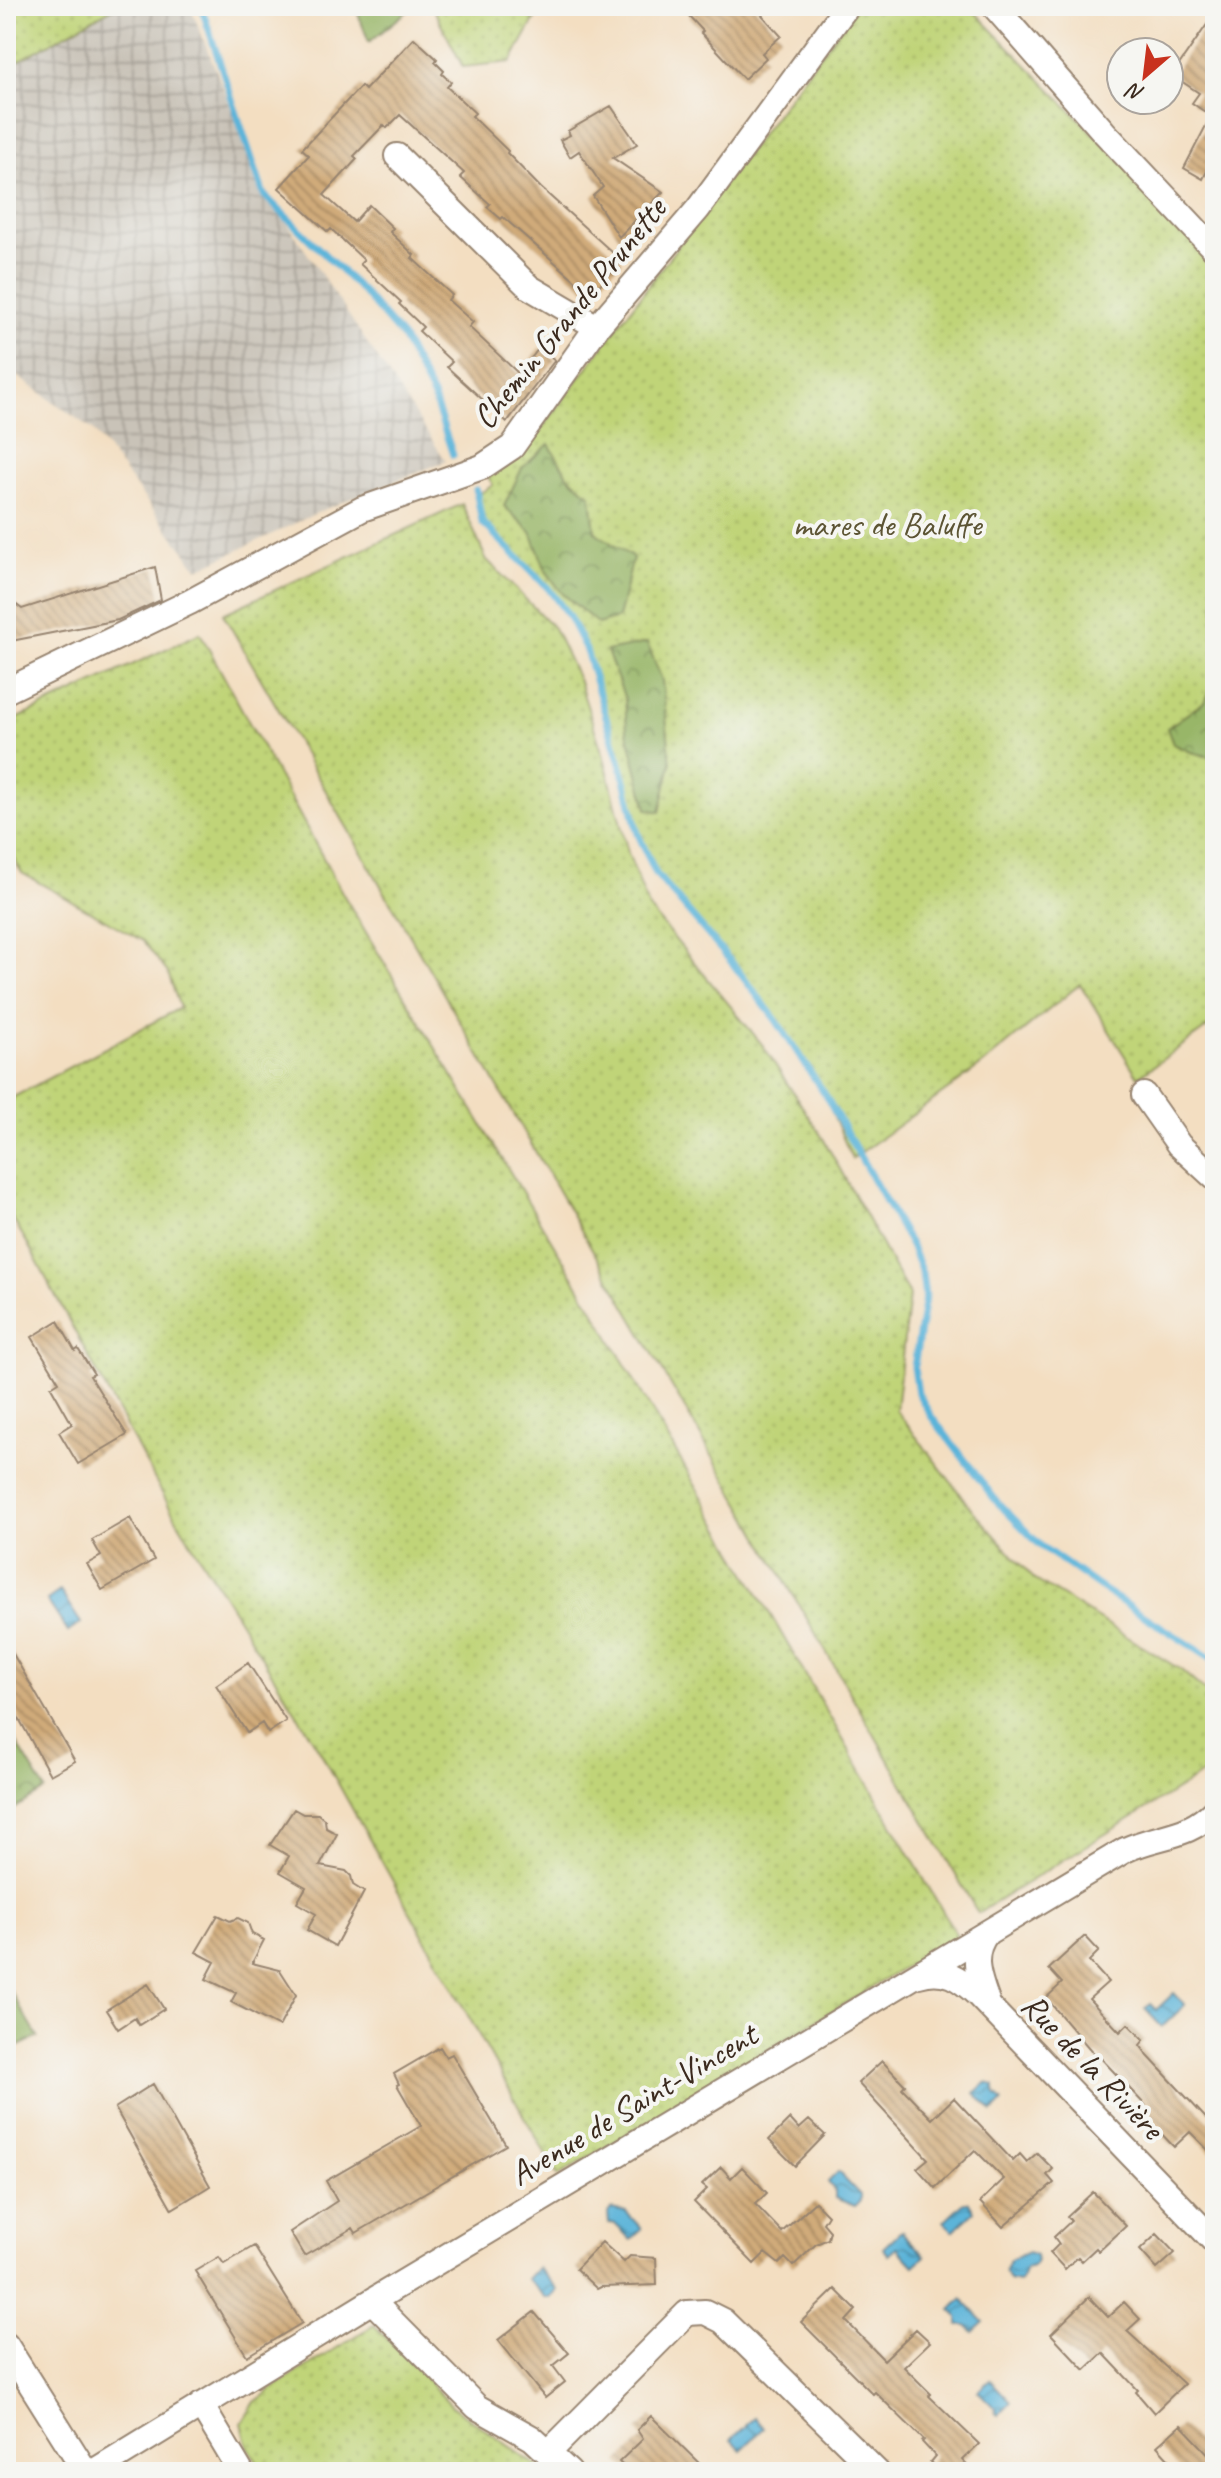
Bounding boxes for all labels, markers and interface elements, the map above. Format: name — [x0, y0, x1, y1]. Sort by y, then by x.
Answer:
north arrow — [1105, 36, 1185, 116]
text: N — [1121, 76, 1149, 108]
street label: Chemin Grande Prunette — [463, 187, 677, 437]
park label: mares de Baluffe — [793, 503, 983, 546]
street label: Rue de la Rivière — [1013, 1984, 1176, 2150]
street label: Avenue de Saint-Vincent — [501, 2011, 768, 2195]

